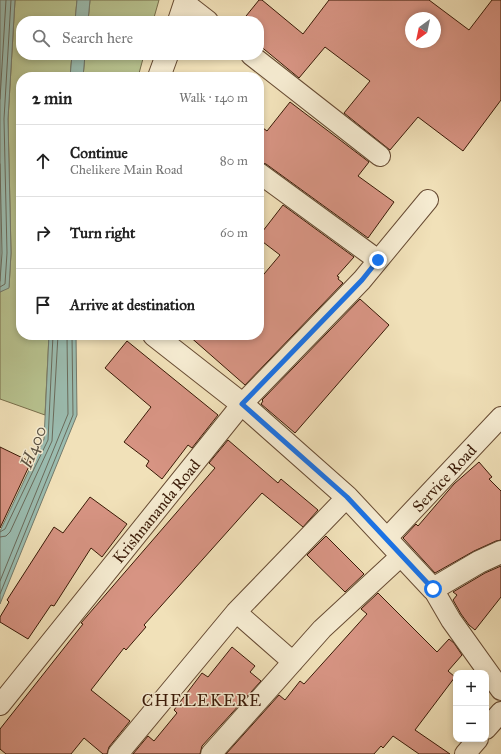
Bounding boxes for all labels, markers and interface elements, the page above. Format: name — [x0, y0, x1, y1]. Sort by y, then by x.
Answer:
north arrow — [405, 12, 441, 48]
search box — [16, 16, 264, 60]
icon: search — [30, 27, 52, 49]
text: Search here — [62, 29, 133, 47]
text: 2 min — [32, 88, 72, 109]
text: Walk · 140 m — [179, 90, 248, 106]
text: Continue — [70, 144, 128, 162]
icon: ahead — [32, 150, 54, 172]
text: 80 m — [220, 153, 248, 169]
text: Chelikere Main Road — [70, 162, 183, 178]
icon: right — [32, 222, 54, 244]
text: Turn right — [70, 224, 135, 242]
text: 60 m — [220, 225, 248, 241]
route end — [369, 251, 387, 269]
icon: arrive — [32, 294, 54, 316]
text: Arrive at destination — [70, 296, 195, 314]
water label: H400 — [15, 423, 51, 472]
street label: Service Road — [408, 441, 480, 516]
street label: Krishnananda Road — [109, 455, 204, 567]
route start — [424, 580, 442, 598]
map controls — [453, 670, 489, 742]
button: + — [453, 670, 489, 706]
district label: CHELEKERE — [142, 690, 262, 711]
button: − — [453, 706, 489, 742]

